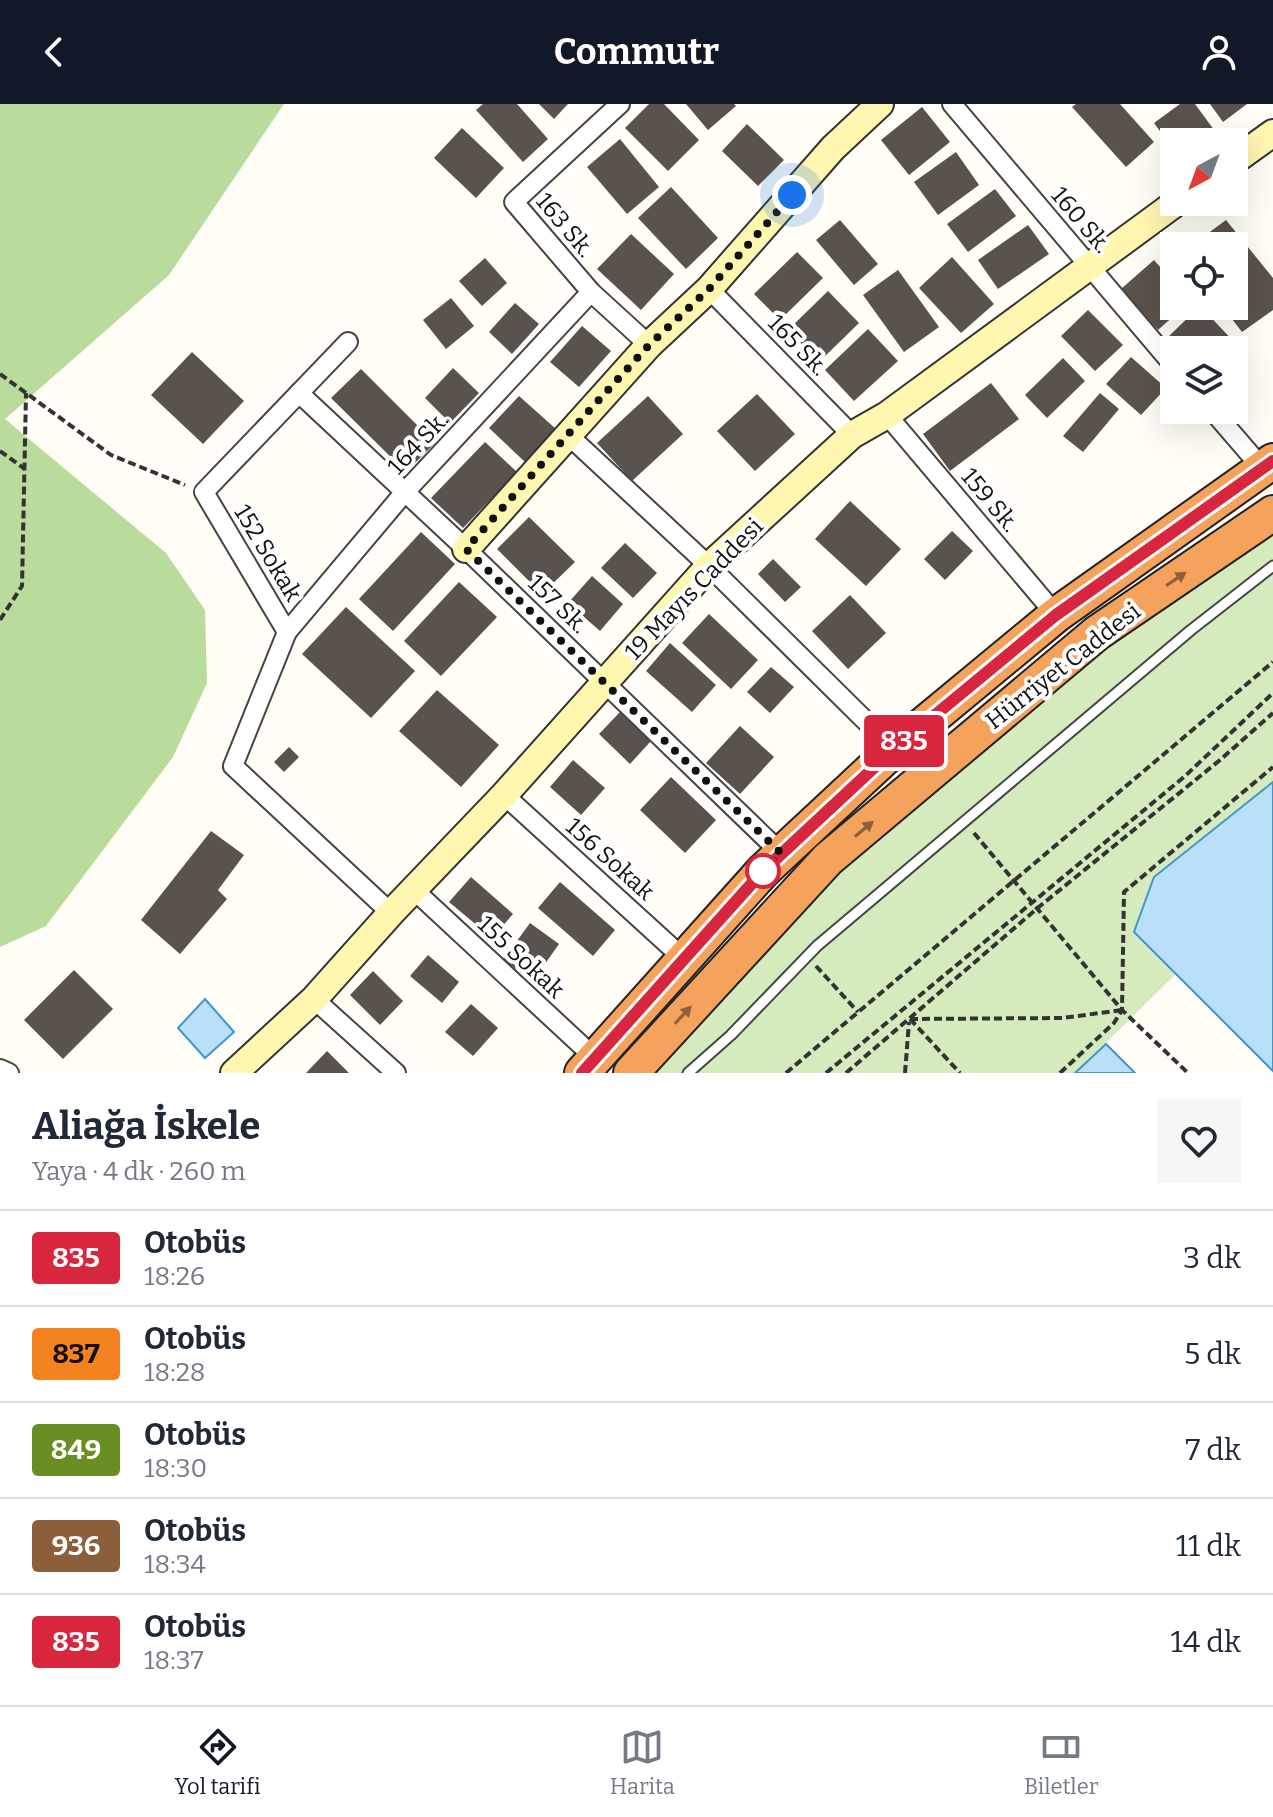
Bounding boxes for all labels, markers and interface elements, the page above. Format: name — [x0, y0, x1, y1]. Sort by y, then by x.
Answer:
icon: back — [32, 30, 76, 74]
text: Commutr — [554, 30, 719, 74]
icon: person — [1197, 30, 1241, 74]
north arrow — [1160, 128, 1248, 216]
map controls — [1160, 128, 1248, 424]
your location — [772, 175, 812, 215]
street label: 160 Sk. — [1045, 181, 1117, 259]
street label: 163 Sk. — [530, 187, 600, 263]
button: locate — [1160, 232, 1248, 320]
street label: 165 Sk. — [762, 309, 834, 381]
button: layers — [1160, 336, 1248, 424]
street label: 164 Sk. — [382, 406, 454, 480]
street label: 159 Sk. — [955, 463, 1025, 537]
street label: 152 Sokak — [228, 500, 308, 607]
street label: 19 Mayıs Caddesi — [619, 512, 769, 666]
street label: 157 Sk. — [522, 569, 594, 639]
one-way arrow — [1166, 572, 1187, 587]
street label: Hürriyet Caddesi — [980, 597, 1146, 735]
line badge: 835 — [858, 715, 950, 767]
text: 835 — [880, 724, 928, 757]
street label: 156 Sokak — [560, 812, 660, 906]
one-way arrow — [854, 821, 874, 838]
unlabelled marker — [746, 854, 780, 888]
street label: 155 Sokak — [472, 910, 570, 1004]
one-way arrow — [674, 1006, 692, 1025]
button: heart — [1157, 1099, 1241, 1183]
text: Aliağa İskele — [32, 1103, 260, 1149]
text: Yaya · 4 dk · 260 m — [32, 1156, 246, 1187]
text: Otobüs — [144, 1225, 246, 1261]
text: 3 dk — [1183, 1240, 1241, 1276]
text: 835 — [52, 1241, 100, 1274]
text: 18:26 — [144, 1261, 205, 1292]
text: Otobüs — [144, 1321, 246, 1357]
text: 5 dk — [1184, 1336, 1241, 1372]
text: 837 — [52, 1337, 100, 1370]
text: 18:28 — [144, 1357, 205, 1388]
text: Otobüs — [144, 1417, 246, 1453]
text: 7 dk — [1185, 1432, 1241, 1468]
text: 849 — [51, 1433, 101, 1466]
text: 18:30 — [144, 1453, 207, 1484]
text: Otobüs — [144, 1513, 246, 1549]
text: 11 dk — [1176, 1528, 1241, 1564]
text: 936 — [52, 1529, 100, 1562]
text: 18:34 — [144, 1549, 206, 1580]
text: Otobüs — [144, 1609, 246, 1645]
text: 14 dk — [1171, 1624, 1241, 1660]
text: 835 — [52, 1625, 100, 1658]
text: 18:37 — [144, 1645, 204, 1676]
tab: Yol tarifi — [175, 1725, 261, 1800]
tab: Harita — [610, 1725, 675, 1800]
tab: Biletler — [1024, 1725, 1098, 1800]

